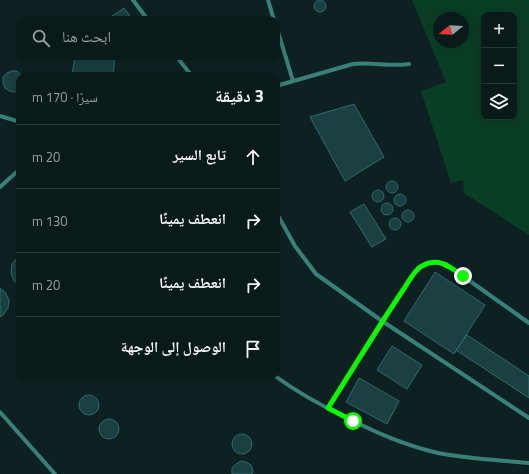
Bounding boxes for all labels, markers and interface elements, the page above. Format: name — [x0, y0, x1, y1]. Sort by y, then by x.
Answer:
north arrow — [433, 12, 469, 48]
map controls — [481, 12, 517, 120]
button: + — [481, 12, 517, 48]
search box — [16, 16, 280, 60]
text: ابحث هنا — [62, 25, 111, 48]
icon: search — [30, 27, 52, 49]
button: − — [481, 48, 517, 84]
text: 3 دقيقة — [215, 83, 264, 109]
button: layers — [481, 84, 517, 120]
text: سيرًا · 170 m — [32, 87, 98, 107]
text: تابع السير — [173, 143, 226, 166]
icon: ahead — [242, 146, 264, 168]
text: 20 m — [32, 147, 60, 167]
text: انعطف يمينًا — [159, 207, 226, 230]
icon: right — [242, 210, 264, 232]
text: 130 m — [32, 211, 68, 231]
route end — [454, 267, 472, 285]
text: انعطف يمينًا — [159, 271, 226, 294]
icon: right — [242, 274, 264, 296]
text: 20 m — [32, 275, 60, 295]
text: الوصول إلى الوجهة — [121, 335, 226, 358]
icon: arrive — [242, 338, 264, 360]
route start — [344, 412, 362, 430]

